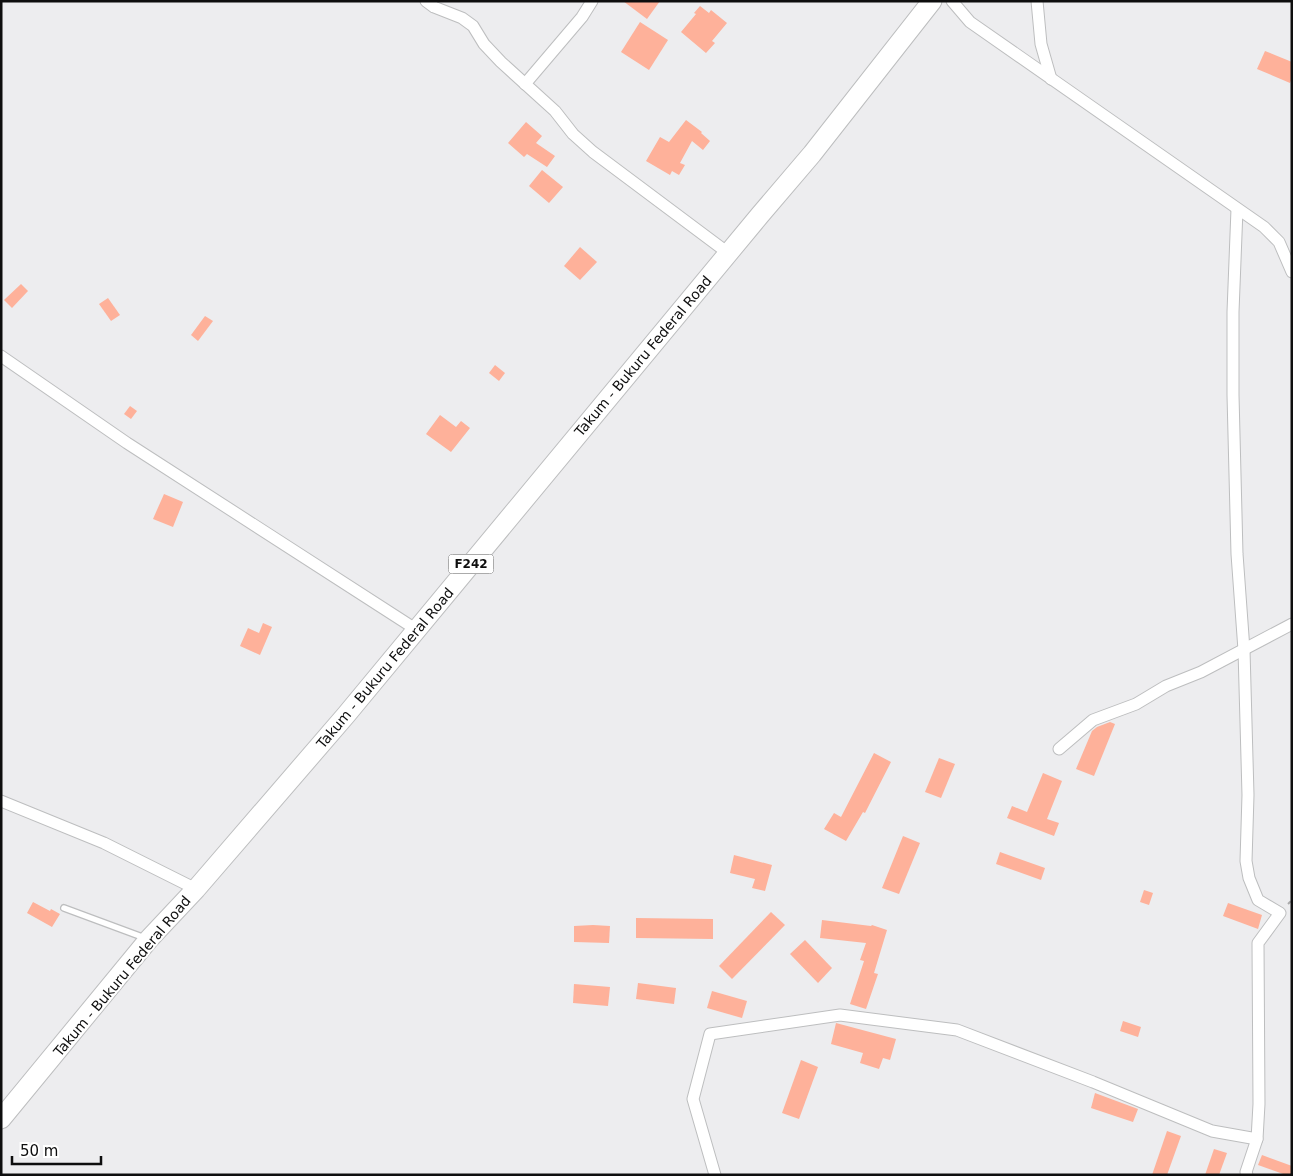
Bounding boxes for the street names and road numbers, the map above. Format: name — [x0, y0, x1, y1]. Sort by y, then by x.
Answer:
street label: Takum - Bukuru Federal Road — [571, 273, 715, 440]
road number: F242 — [448, 554, 494, 574]
street label: Takum - Bukuru Federal Road — [313, 585, 457, 752]
street label: Takum - Bukuru Federal Road — [50, 893, 194, 1060]

